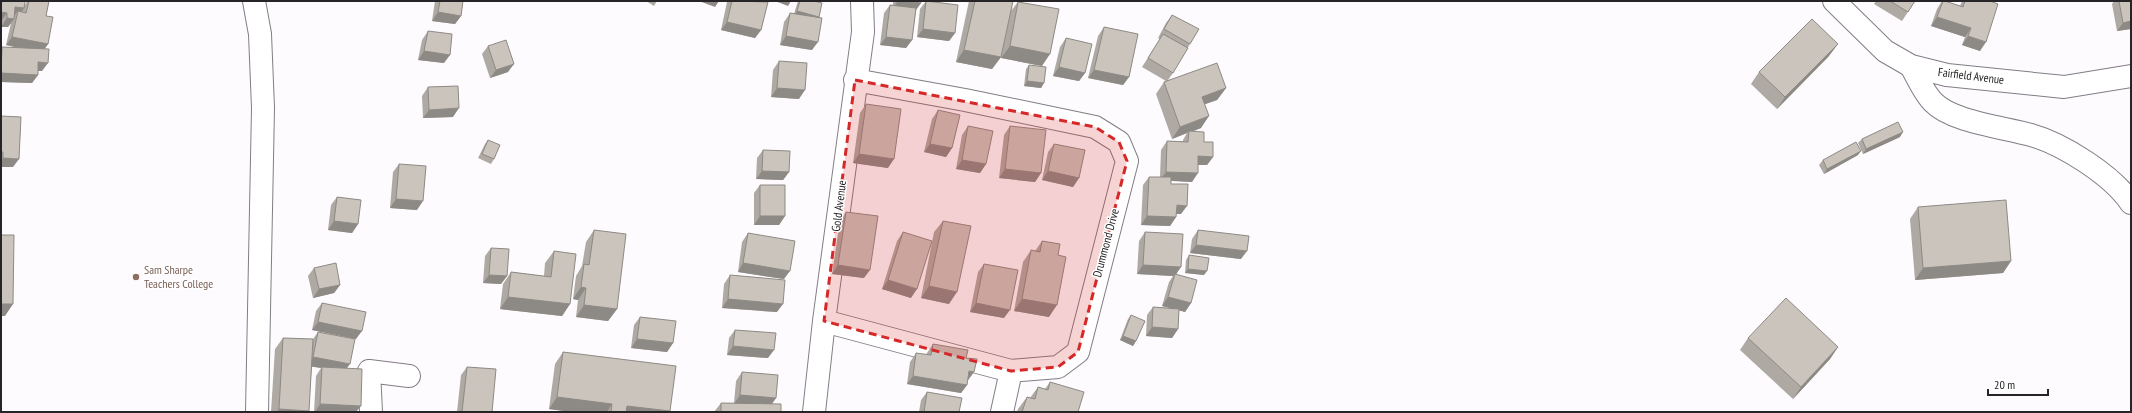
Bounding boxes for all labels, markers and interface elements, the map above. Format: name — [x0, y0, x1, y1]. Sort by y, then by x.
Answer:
street label: Fairfield Avenue — [1937, 64, 2005, 87]
street label: Gold Avenue — [828, 179, 849, 232]
street label: Drummond Drive — [1089, 207, 1122, 279]
place label: Sam Sharpe Teachers College — [144, 262, 213, 291]
marker: Sam Sharpe Teachers College — [131, 272, 141, 282]
scale bar — [1988, 371, 2048, 397]
text: 20 m — [1994, 377, 2015, 392]

